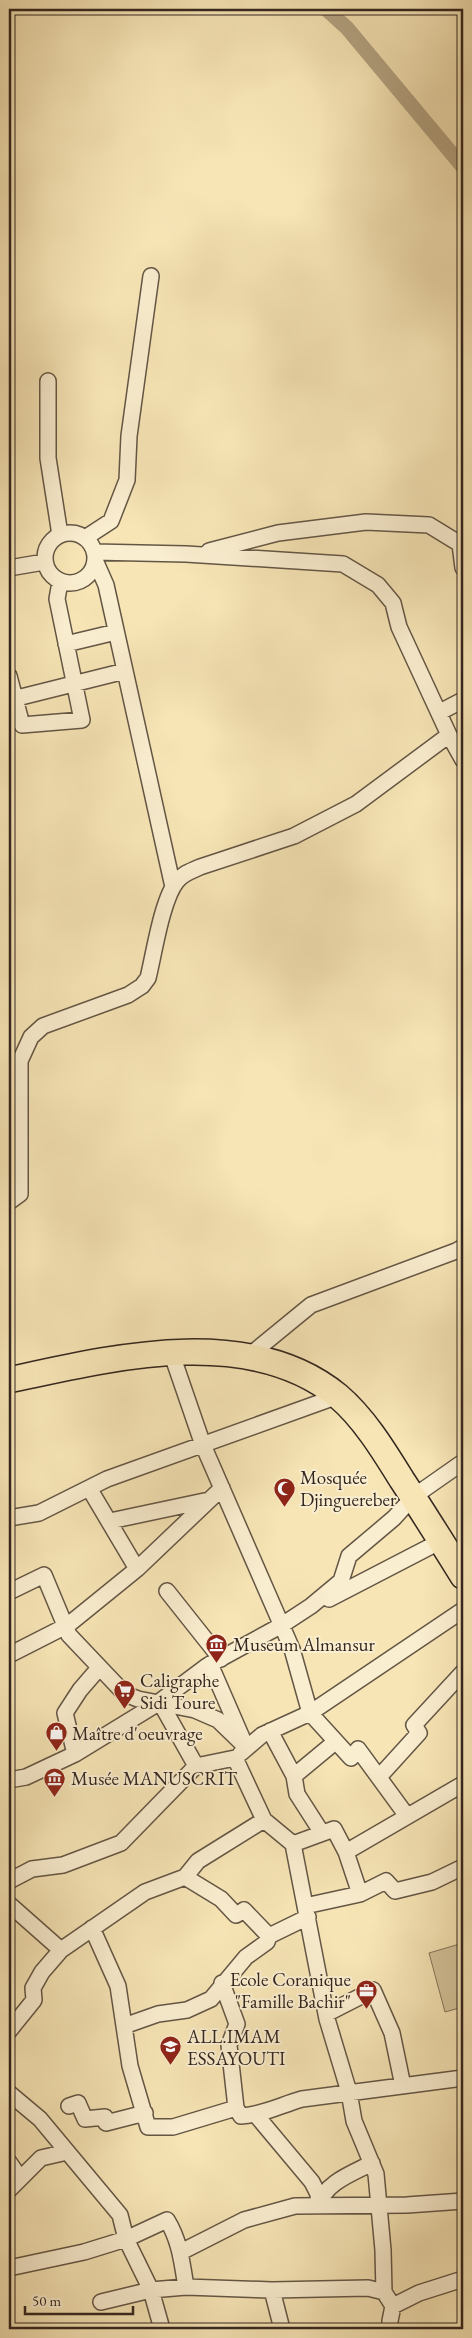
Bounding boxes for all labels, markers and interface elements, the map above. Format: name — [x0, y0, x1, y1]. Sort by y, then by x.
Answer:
place label: Mosquée Djinguereber — [300, 1465, 397, 1512]
mosque icon: Mosquée Djinguereber — [272, 1476, 296, 1507]
museum icon: Museum Almansur — [205, 1632, 229, 1663]
place label: Museum Almansur — [233, 1632, 376, 1657]
place label: Caligraphe Sidi Toure — [140, 1668, 219, 1715]
supermarket icon: Caligraphe Sidi Toure — [112, 1679, 136, 1710]
shop icon: Maître d'oeuvrage — [44, 1721, 68, 1752]
place label: Maître d'oeuvrage — [72, 1721, 203, 1746]
museum icon: Musée MANUSCRIT — [43, 1766, 67, 1797]
place label: Musée MANUSCRIT — [71, 1766, 237, 1791]
place label: Ecole Coranique "Famille Bachir" — [230, 1967, 351, 2014]
office icon: Ecole Coranique "Famille Bachir" — [355, 1978, 379, 2009]
place label: ALL.IMAM ESSAYOUTI — [186, 2024, 286, 2071]
school or university icon: ALL.IMAM ESSAYOUTI — [159, 2035, 183, 2066]
scale bar — [25, 2283, 132, 2315]
text: 50 m — [32, 2291, 61, 2310]

